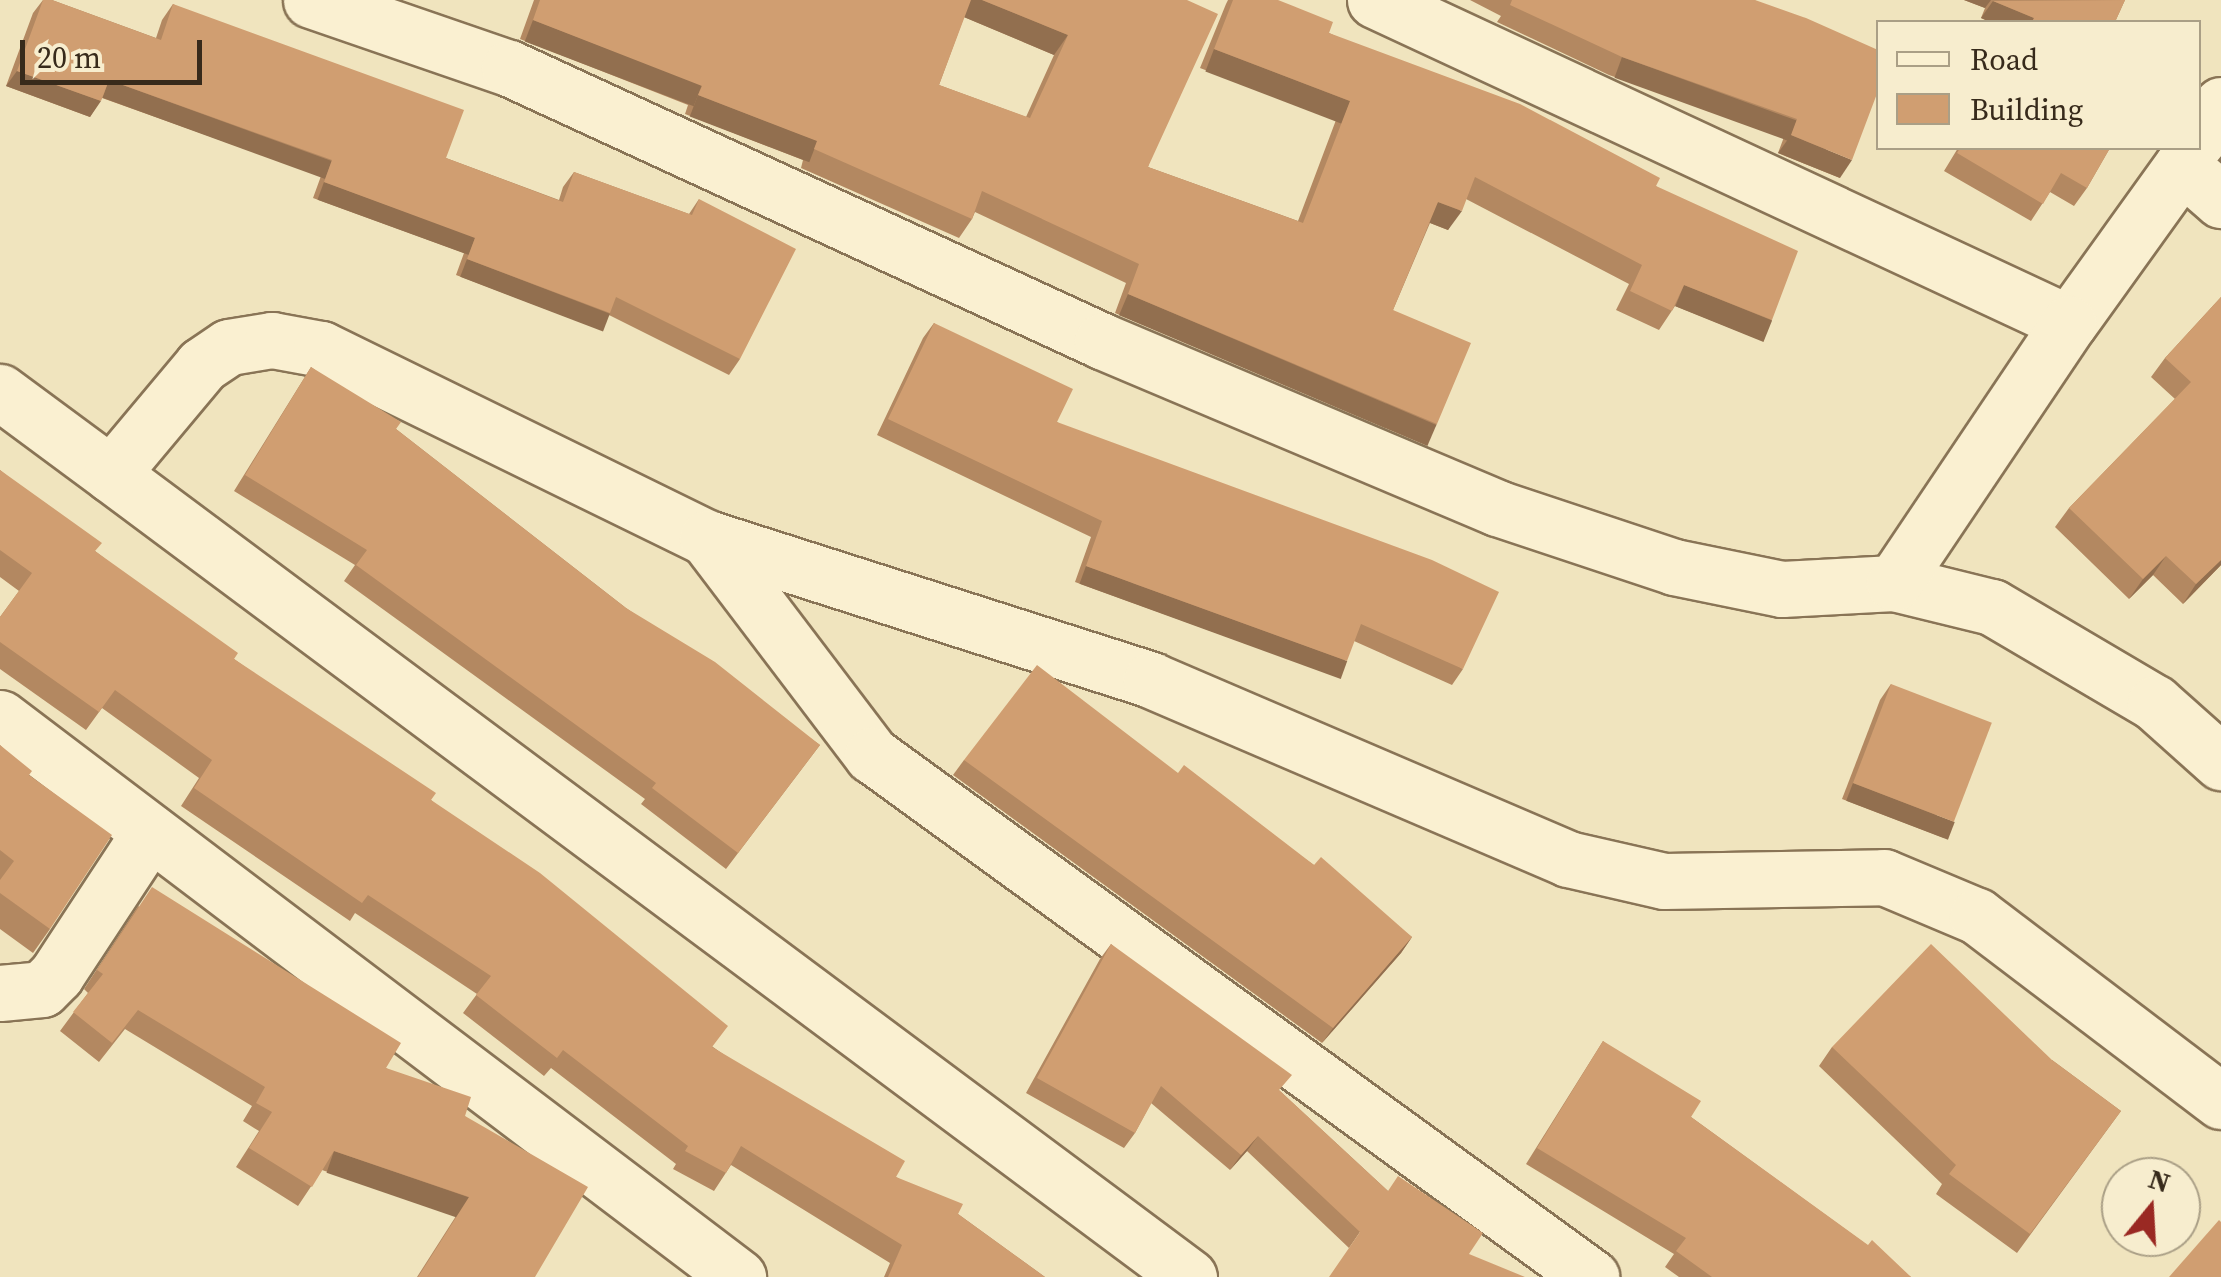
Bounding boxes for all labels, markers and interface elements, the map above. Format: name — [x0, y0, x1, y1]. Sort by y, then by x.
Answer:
scale bar — [25, 20, 208, 82]
legend — [1876, 20, 2201, 150]
text: 20 m — [37, 37, 101, 78]
text: Road — [1970, 39, 2038, 80]
text: Building — [1970, 89, 2083, 130]
north arrow — [2101, 1157, 2201, 1257]
text: N — [2144, 1159, 2175, 1202]

